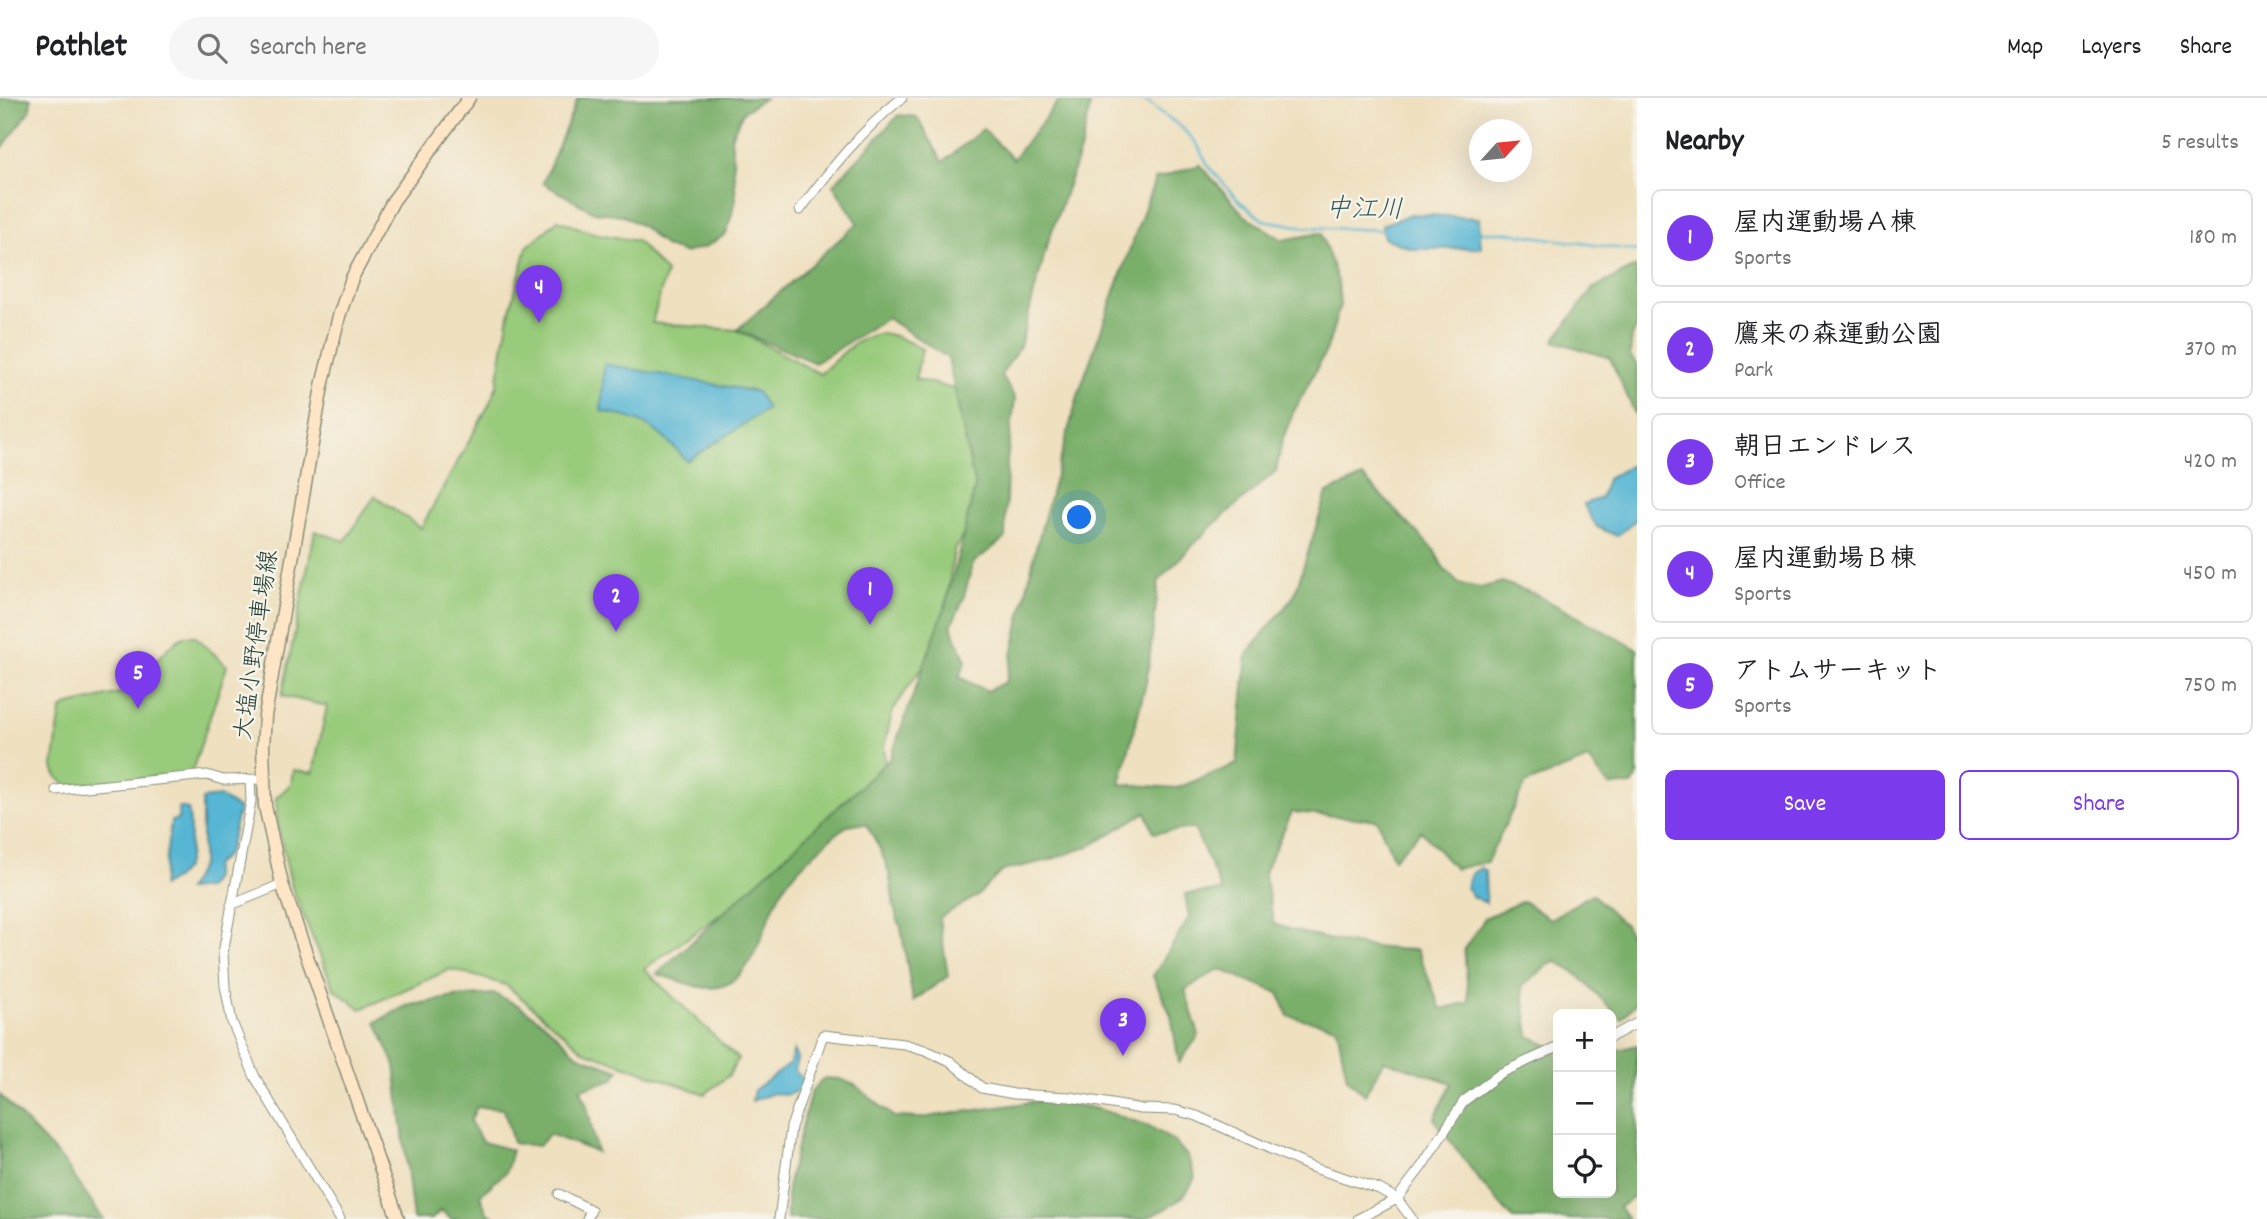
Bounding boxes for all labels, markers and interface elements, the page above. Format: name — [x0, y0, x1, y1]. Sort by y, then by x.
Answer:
search box — [169, 17, 659, 80]
text: Pathlet — [35, 25, 127, 72]
icon: search — [193, 29, 231, 67]
text: Search here — [249, 30, 367, 67]
text: Map — [2007, 31, 2043, 65]
text: Layers — [2081, 31, 2142, 65]
text: Share — [2180, 31, 2232, 65]
north arrow — [1469, 119, 1532, 182]
text: Nearby — [1665, 122, 1743, 165]
text: 5 results — [2161, 127, 2239, 160]
water label: 中江川 — [1325, 192, 1403, 230]
text: 屋内運動場Ａ棟 — [1734, 206, 1916, 243]
text: 1 — [1687, 222, 1693, 255]
text: 180 m — [2189, 222, 2237, 255]
text: Sports — [1734, 243, 1792, 276]
pin: 4 — [516, 265, 562, 323]
text: 鷹来の森運動公園 — [1734, 318, 1942, 355]
text: 2 — [1685, 334, 1695, 367]
text: 370 m — [2184, 334, 2237, 367]
text: Park — [1734, 355, 1773, 388]
text: 朝日エンドレス — [1734, 430, 1916, 467]
text: 3 — [1685, 446, 1695, 479]
text: 420 m — [2184, 446, 2237, 479]
text: Office — [1734, 467, 1786, 500]
your location — [1062, 500, 1096, 534]
text: 屋内運動場Ｂ棟 — [1734, 542, 1916, 579]
street label: 大塩小野停車場線 — [228, 548, 288, 742]
text: 4 — [1685, 558, 1695, 591]
text: 450 m — [2183, 558, 2237, 591]
pin: 1 — [847, 567, 893, 625]
pin: 2 — [593, 574, 639, 632]
text: Sports — [1734, 579, 1792, 612]
pin: 5 — [115, 651, 161, 709]
text: アトムサーキット — [1734, 654, 1942, 691]
text: 5 — [1685, 670, 1695, 703]
text: 750 m — [2184, 670, 2237, 703]
text: Sports — [1734, 691, 1792, 724]
button: Save — [1665, 770, 1945, 840]
button: Share — [1959, 770, 2239, 840]
pin: 3 — [1100, 998, 1146, 1056]
map controls — [1553, 1009, 1616, 1198]
button: + — [1553, 1009, 1616, 1072]
button: − — [1553, 1072, 1616, 1135]
button: locate — [1553, 1135, 1616, 1198]

